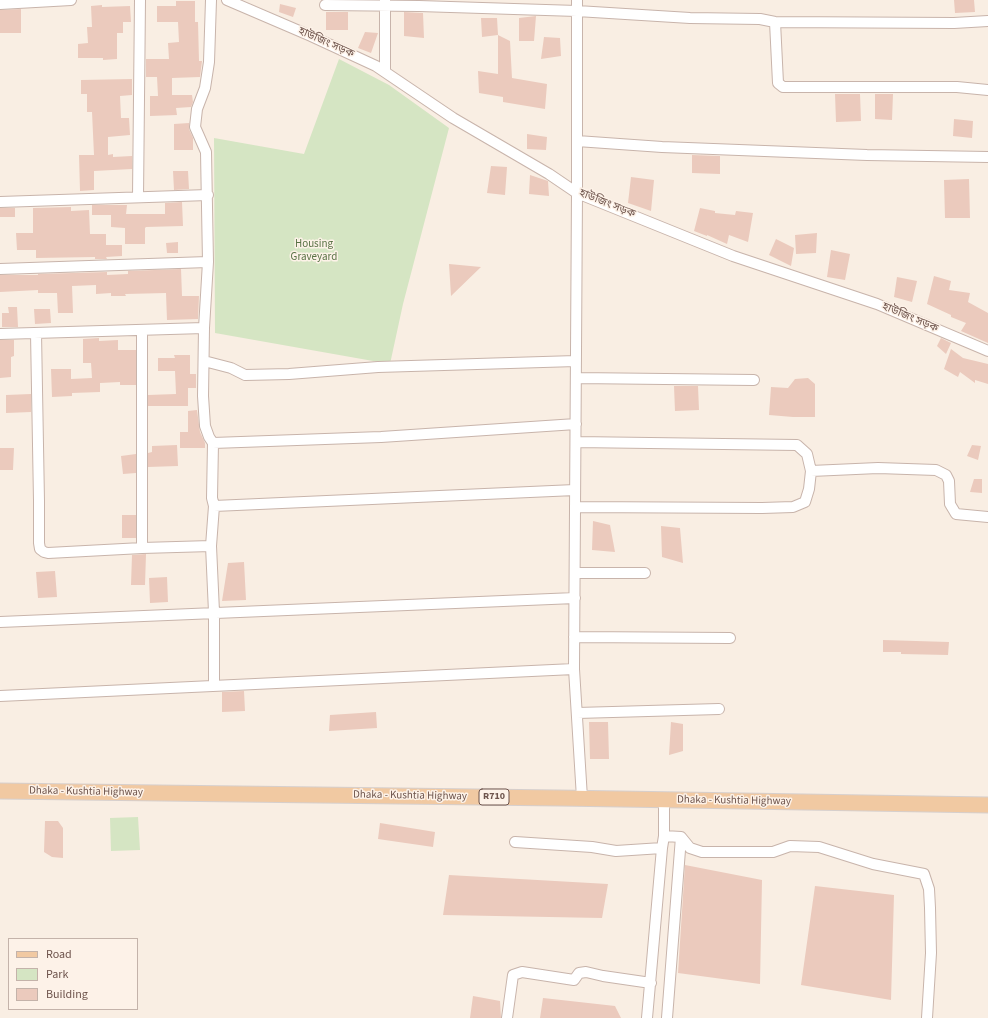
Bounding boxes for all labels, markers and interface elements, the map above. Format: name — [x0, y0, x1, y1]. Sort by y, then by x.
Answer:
street label: হাউজিং সড়ক — [296, 25, 356, 61]
street label: হাউজিং সড়ক — [577, 187, 637, 221]
park label: Housing Graveyard — [291, 238, 337, 264]
street label: হাউজিং সড়ক — [880, 300, 940, 336]
street label: Dhaka - Kushtia Highway — [29, 784, 143, 800]
street label: Dhaka - Kushtia Highway — [353, 788, 467, 804]
road number: R710 — [479, 789, 509, 805]
street label: Dhaka - Kushtia Highway — [677, 793, 791, 809]
legend — [8, 938, 138, 1010]
text: Road — [46, 946, 72, 963]
text: Park — [46, 966, 68, 983]
text: Building — [46, 986, 88, 1003]

